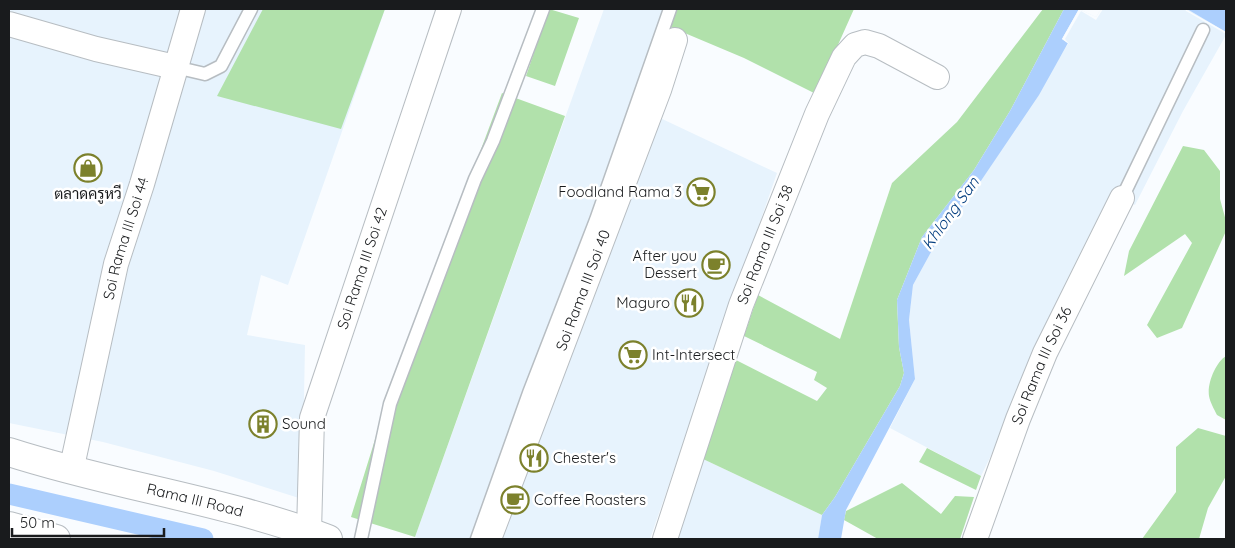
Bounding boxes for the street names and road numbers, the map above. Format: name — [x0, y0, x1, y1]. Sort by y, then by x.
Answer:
street label: Soi Rama III Soi 44 — [99, 175, 152, 301]
street label: Soi Rama III Soi 38 — [732, 182, 797, 307]
street label: Soi Rama III Soi 42 — [332, 205, 391, 331]
street label: Soi Rama III Soi 40 — [551, 227, 614, 353]
street label: Soi Rama III Soi 36 — [1007, 303, 1076, 427]
street label: Rama III Road — [145, 479, 245, 521]

